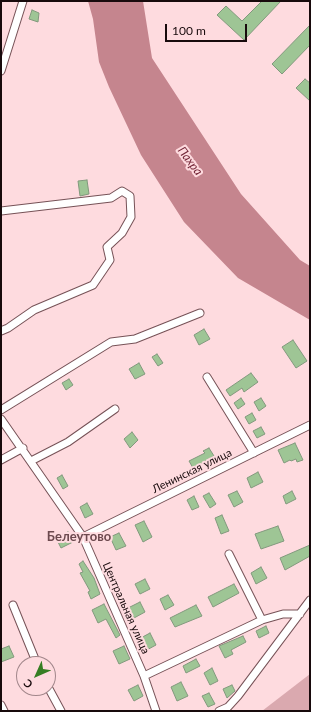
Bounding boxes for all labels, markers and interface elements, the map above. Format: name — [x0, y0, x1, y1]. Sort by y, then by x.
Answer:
scale bar — [167, 16, 249, 42]
text: 100 m — [172, 23, 206, 38]
water label: Пахра — [175, 144, 205, 178]
street label: Ленинская улица — [150, 446, 234, 496]
district label: Белеутово — [47, 529, 111, 545]
street label: Центральная улица — [100, 560, 152, 656]
north arrow — [16, 656, 56, 696]
text: С — [21, 677, 35, 691]

